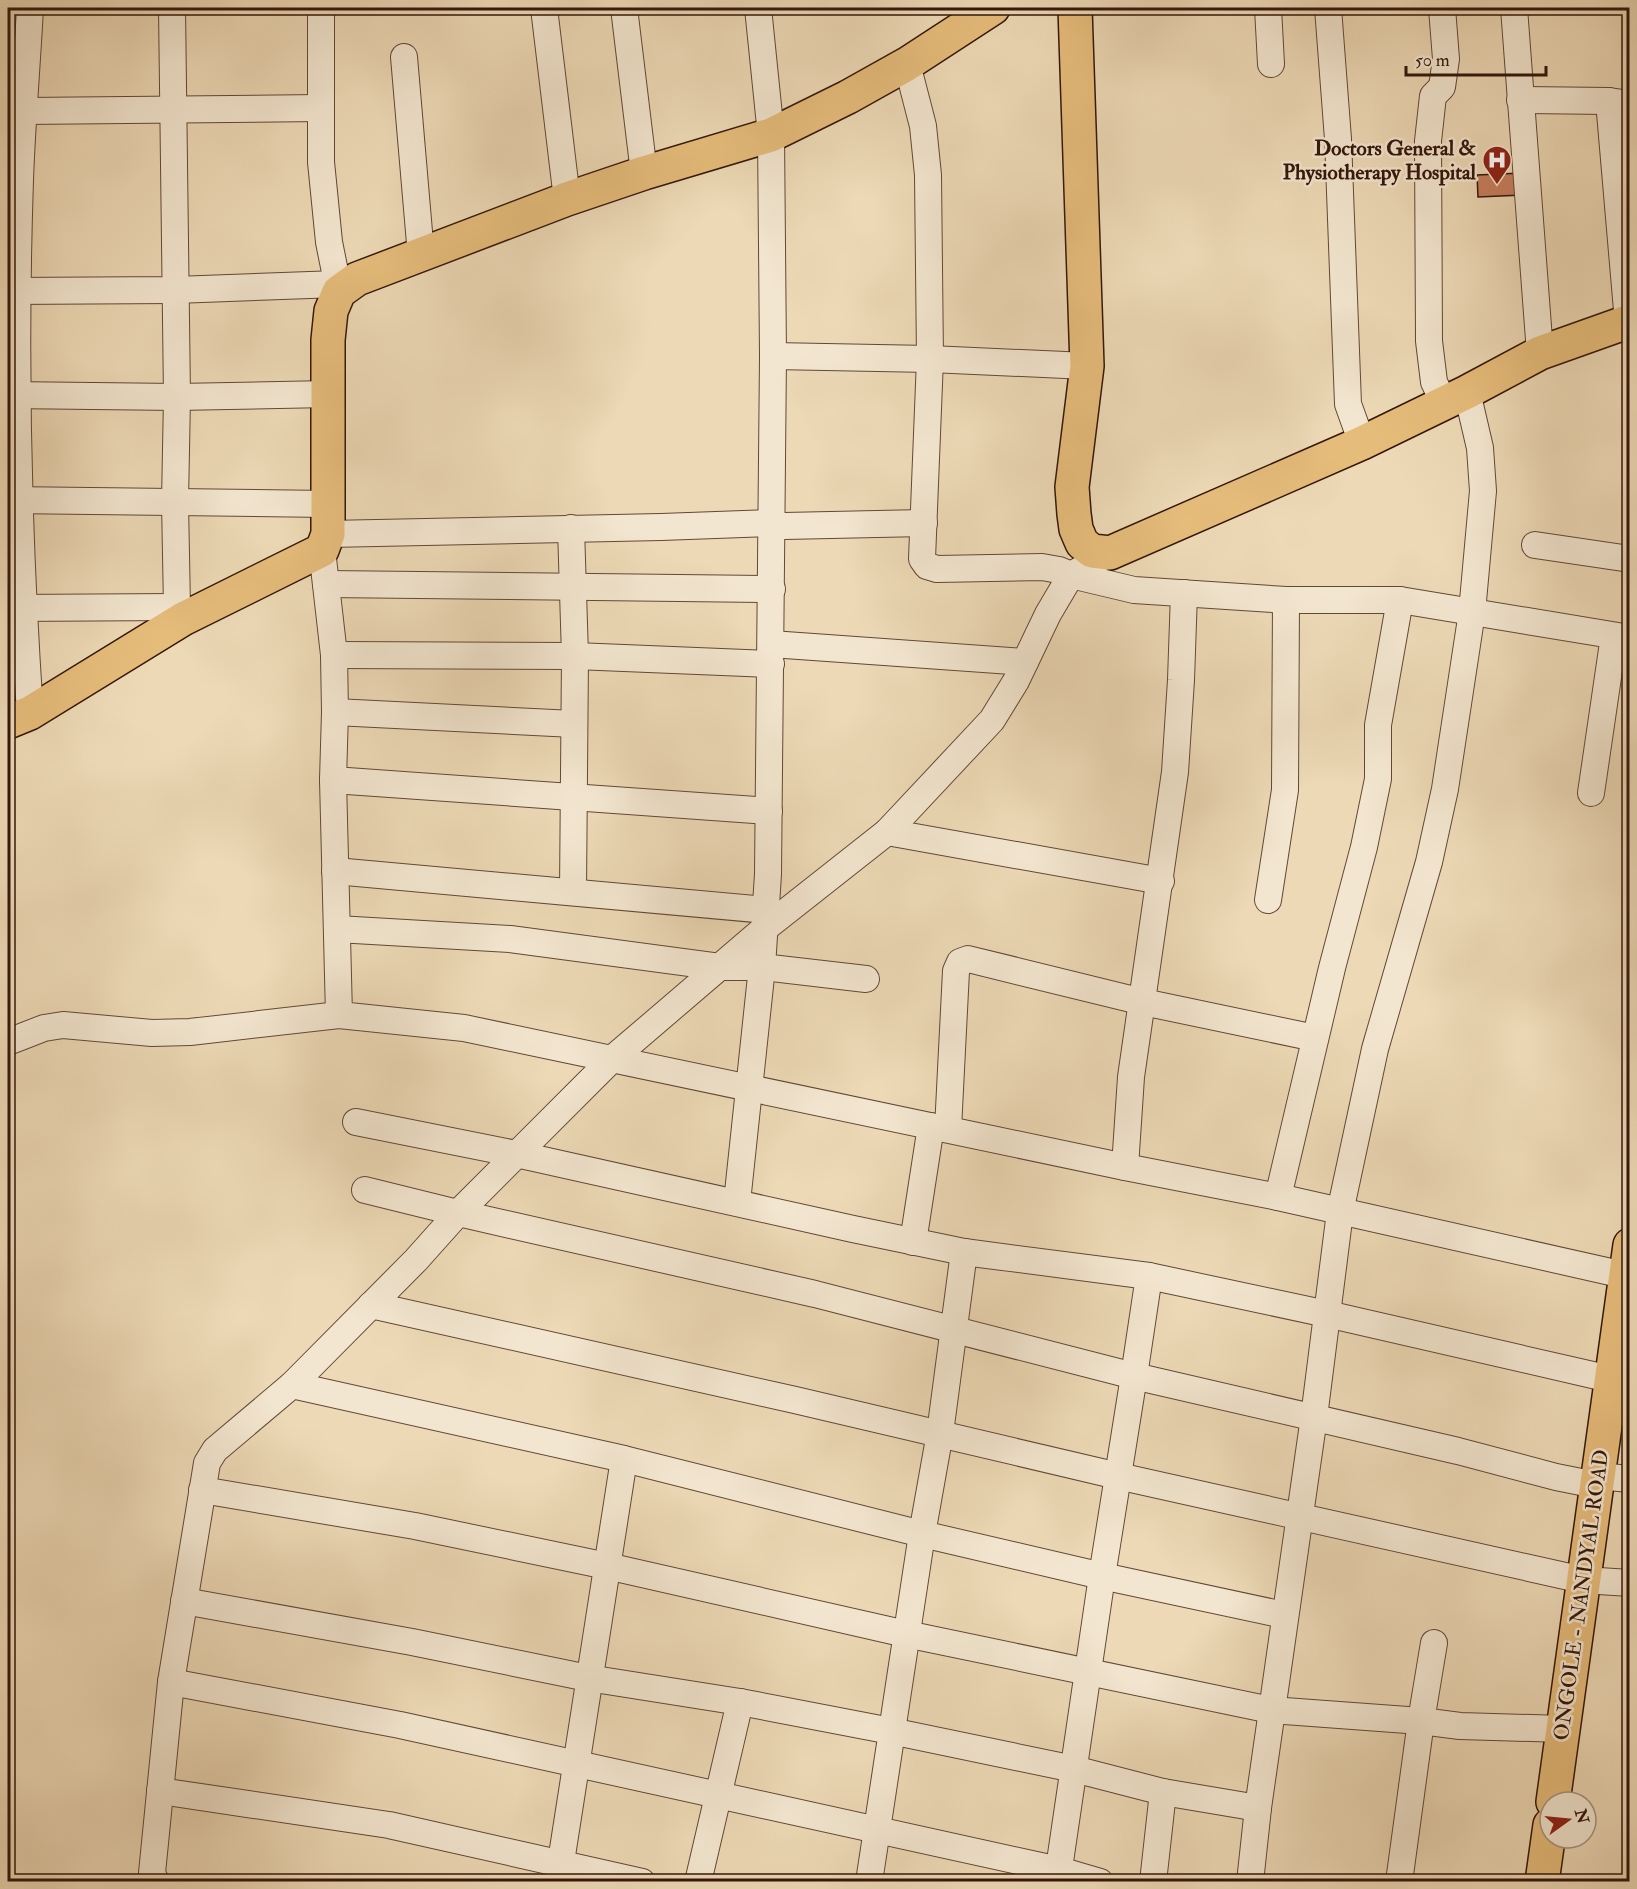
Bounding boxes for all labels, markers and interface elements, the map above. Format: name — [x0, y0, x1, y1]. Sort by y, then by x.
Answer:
scale bar — [1406, 39, 1546, 77]
text: 50 m — [1415, 49, 1450, 72]
place label: Doctors General & Physiotherapy Hospital — [1283, 135, 1477, 186]
hospital icon: Doctors General & Physiotherapy Hospital — [1481, 144, 1513, 186]
street label: ONGOLE - NANDYAL ROAD — [1548, 1448, 1615, 1742]
north arrow — [1538, 1790, 1598, 1850]
text: N — [1570, 1806, 1593, 1827]

